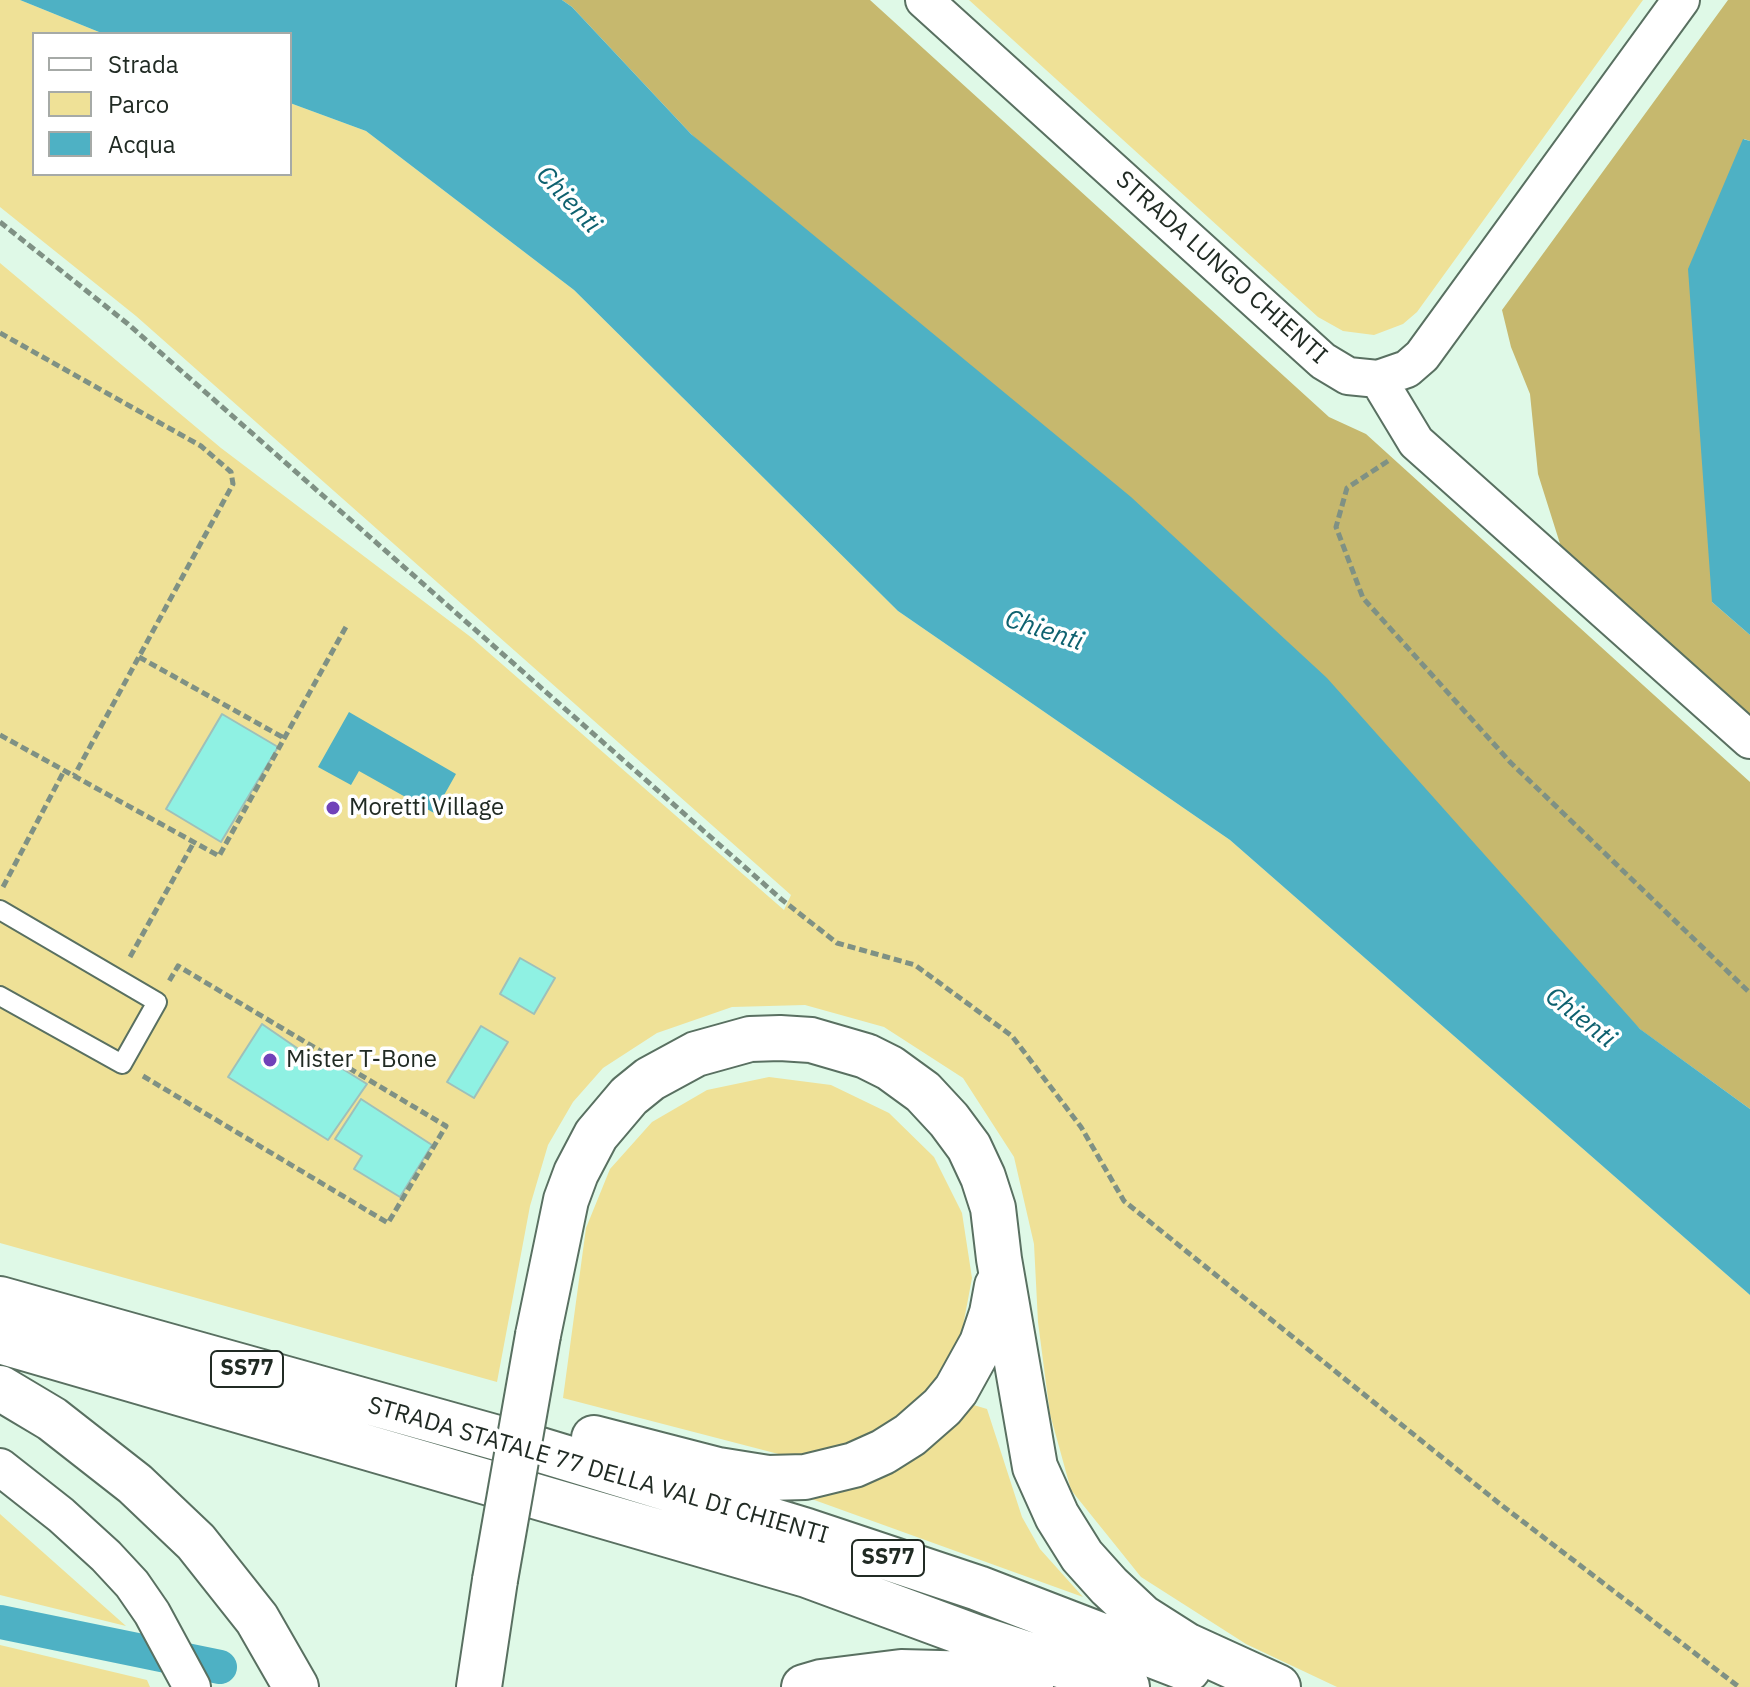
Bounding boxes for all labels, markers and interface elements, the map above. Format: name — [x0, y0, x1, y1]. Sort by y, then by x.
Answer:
legend — [32, 32, 292, 176]
text: Strada — [108, 48, 179, 80]
text: Parco — [108, 88, 169, 120]
text: Acqua — [108, 128, 176, 160]
water label: Chienti — [529, 160, 607, 240]
street label: STRADA LUNGO CHIENTI — [1109, 165, 1333, 371]
water label: Chienti — [1001, 604, 1087, 658]
place label: Moretti Village — [349, 794, 504, 822]
marker: Moretti Village — [324, 799, 342, 817]
water label: Chienti — [1539, 981, 1621, 1055]
place label: Mister T-Bone — [286, 1046, 437, 1074]
marker: Mister T-Bone — [261, 1051, 279, 1069]
road number: SS77 — [211, 1351, 283, 1387]
street label: STRADA STATALE 77 DELLA VAL DI CHIENTI — [364, 1391, 832, 1551]
road number: SS77 — [852, 1540, 924, 1576]

